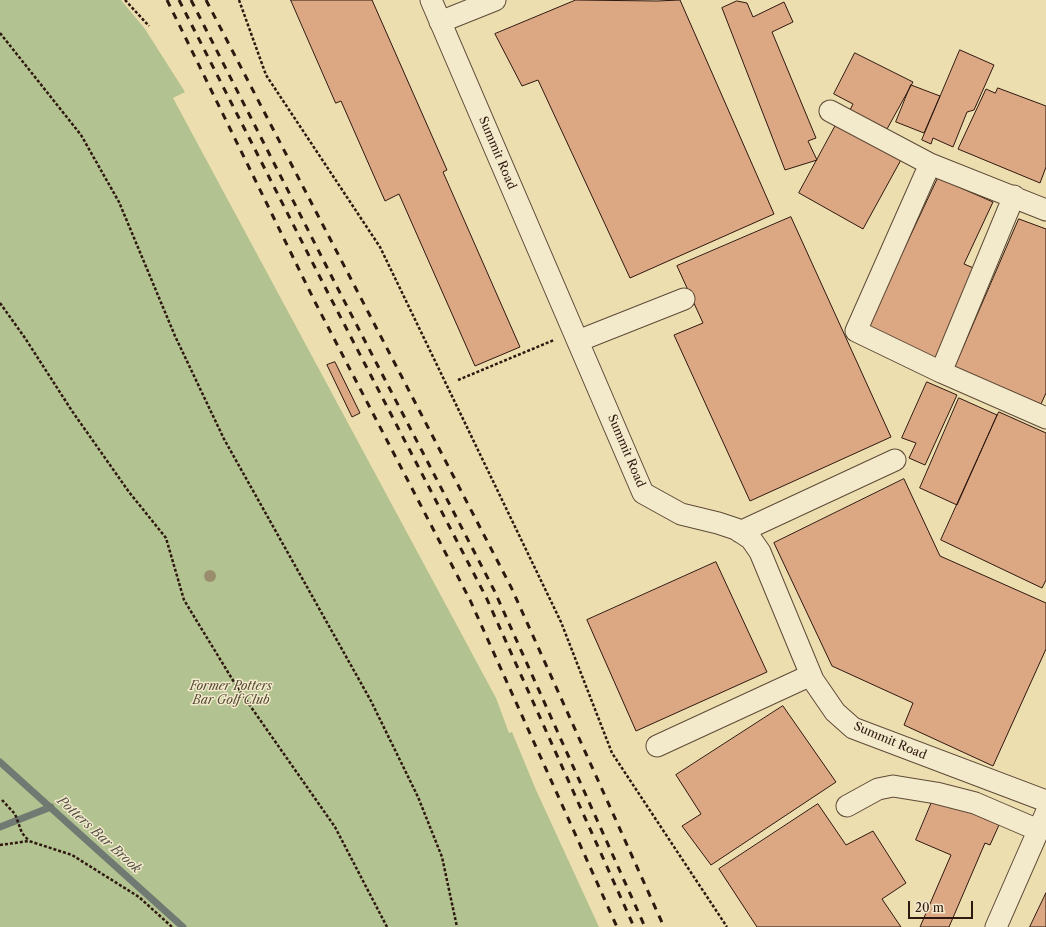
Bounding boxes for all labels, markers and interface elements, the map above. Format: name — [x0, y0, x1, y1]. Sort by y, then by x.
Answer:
street label: Summit Road — [475, 114, 519, 192]
street label: Summit Road — [604, 412, 648, 490]
park label: Former Potters Bar Golf Club — [190, 680, 272, 708]
street label: Summit Road — [851, 719, 929, 763]
water label: Potters Bar Brook — [54, 793, 144, 877]
scale bar — [910, 893, 975, 919]
text: 20 m — [915, 900, 944, 915]

